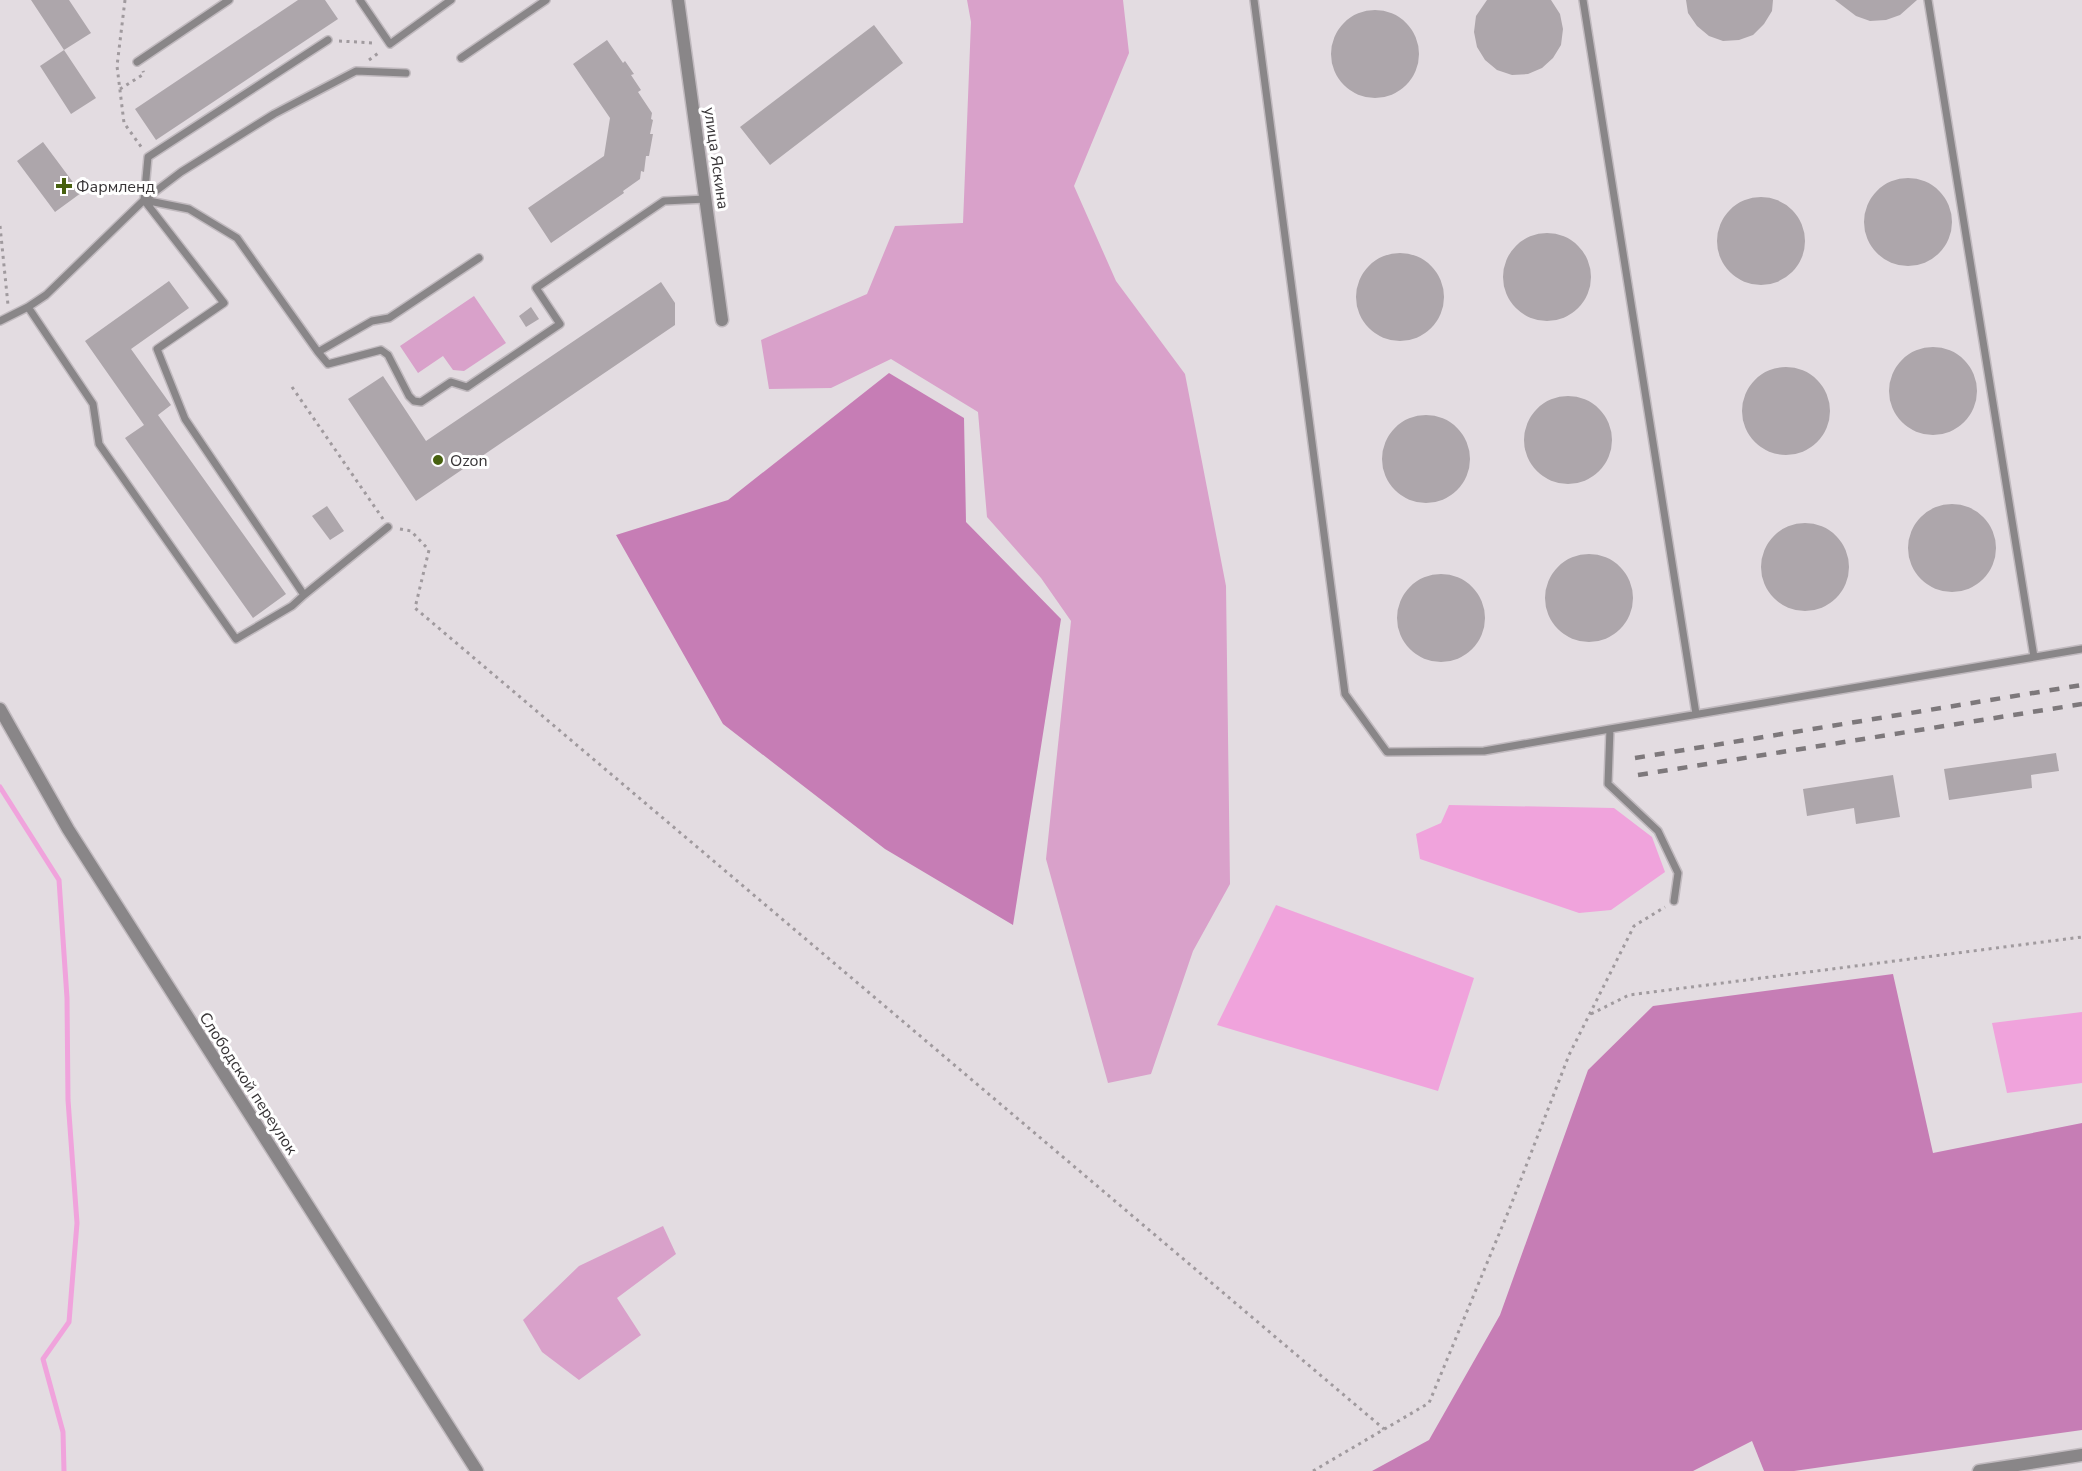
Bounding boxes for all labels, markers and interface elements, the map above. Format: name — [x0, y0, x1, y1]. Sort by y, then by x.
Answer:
street label: улица Яскина — [698, 106, 734, 211]
place label: Фармленд — [76, 176, 155, 198]
marker: Фармленд — [57, 179, 71, 193]
place label: Ozon — [450, 450, 488, 472]
marker: Ozon — [431, 453, 445, 467]
street label: Слободской переулок — [194, 1008, 303, 1160]

